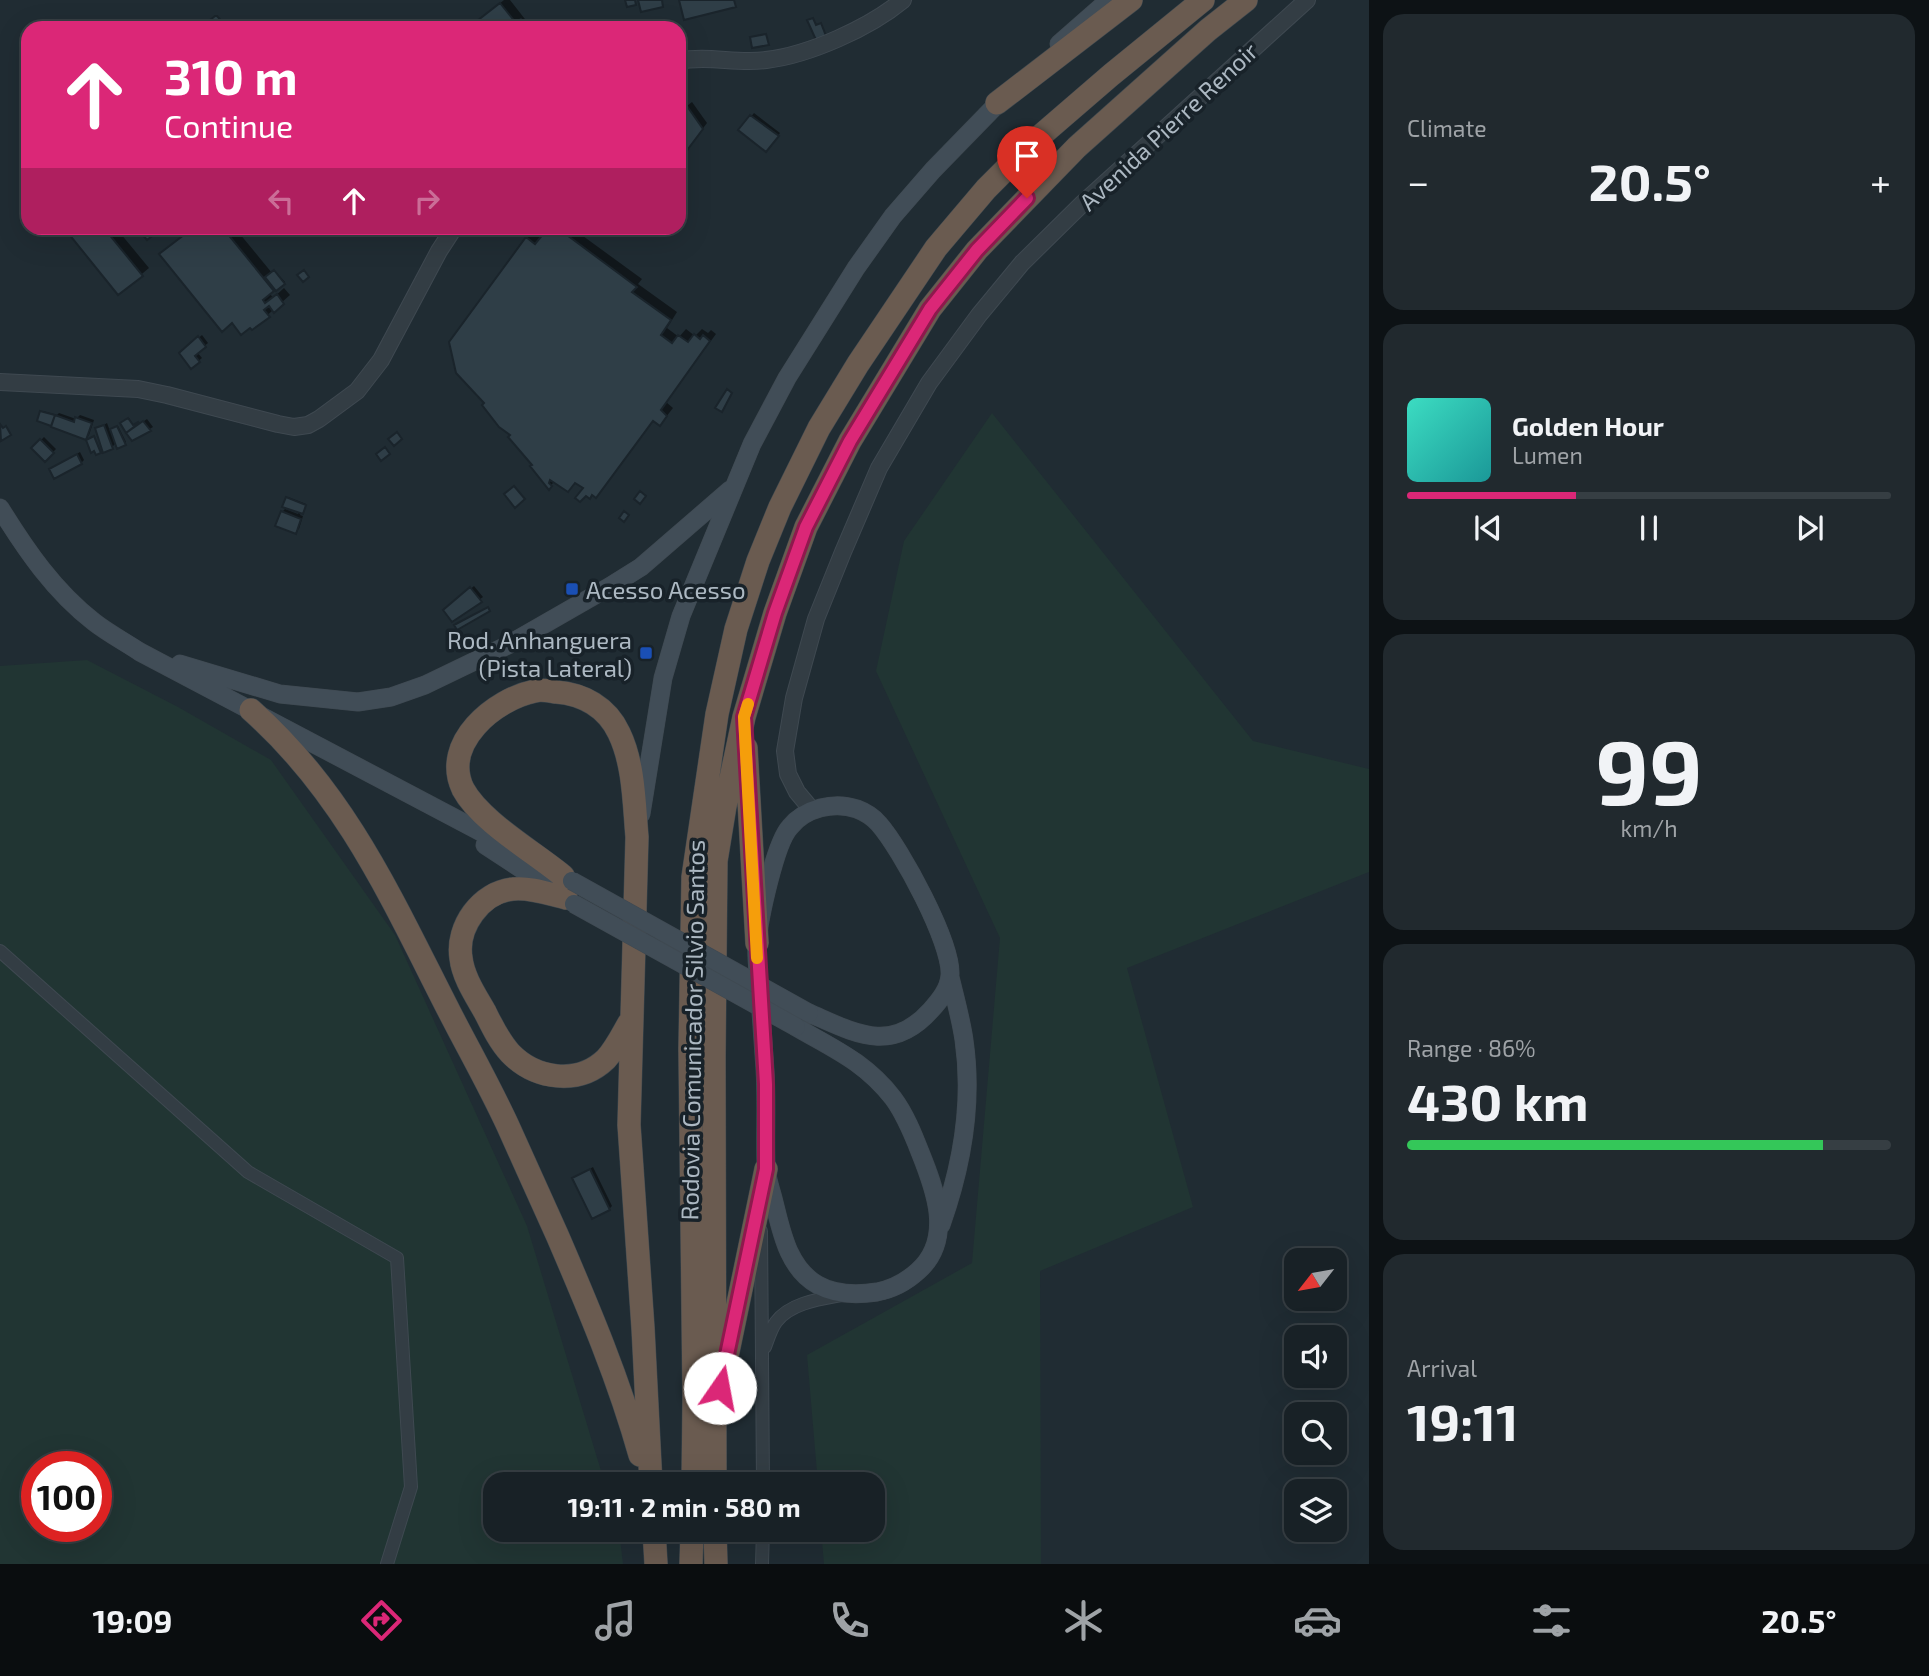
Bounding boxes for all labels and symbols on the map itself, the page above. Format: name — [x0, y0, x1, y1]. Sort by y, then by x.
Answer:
street label: Avenida Pierre Renoir — [1073, 36, 1263, 216]
pin — [997, 126, 1057, 198]
place label: Acesso Acesso — [586, 575, 746, 604]
marker: Acesso Acesso — [564, 581, 580, 597]
place label: Rod. Anhanguera (Pista Lateral) — [447, 625, 632, 682]
marker: Rod. Anhanguera (Pista Lateral) — [638, 645, 654, 661]
street label: Rodovia Comunicador Silvio Santos — [674, 839, 710, 1221]
north arrow — [1284, 1248, 1348, 1311]
position arrow — [683, 1351, 757, 1425]
speed limit sign: 100 — [21, 1451, 112, 1542]

